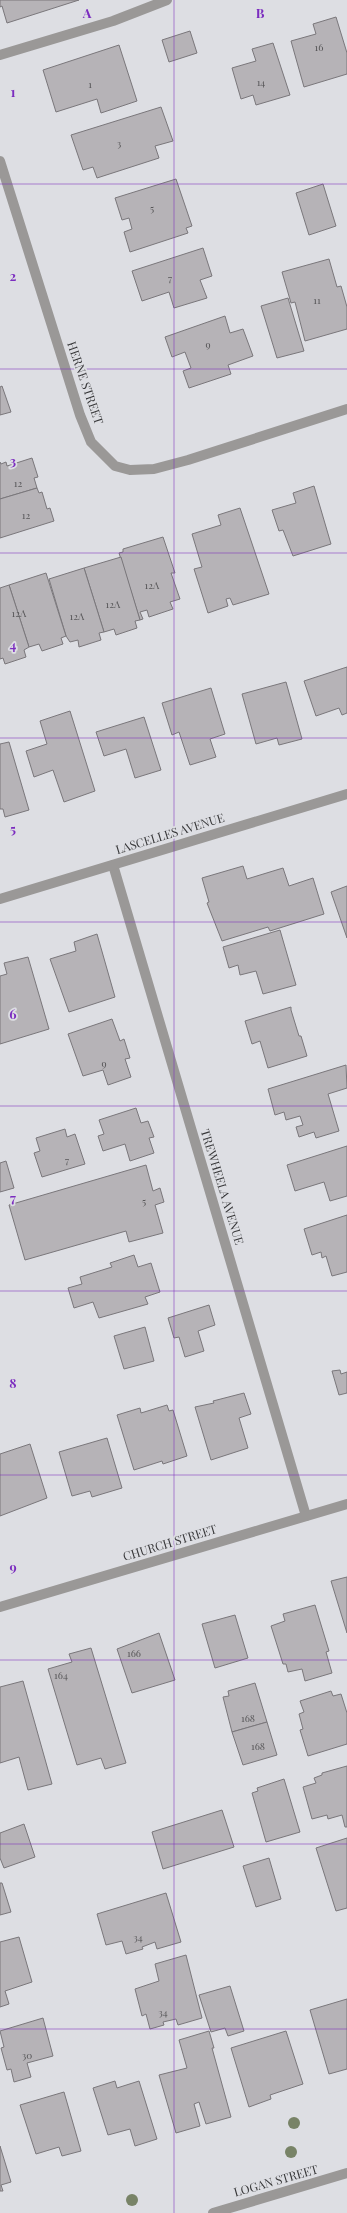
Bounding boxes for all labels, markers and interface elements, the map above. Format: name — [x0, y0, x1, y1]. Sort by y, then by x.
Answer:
text: A — [82, 4, 92, 21]
text: B — [256, 4, 265, 21]
house number: 16 — [315, 40, 323, 54]
house number: 14 — [257, 75, 265, 89]
house number: 1 — [88, 77, 92, 91]
text: 1 — [11, 83, 16, 100]
house number: 3 — [117, 136, 122, 150]
house number: 5 — [150, 201, 154, 215]
text: 2 — [10, 267, 17, 284]
house number: 7 — [168, 271, 172, 285]
house number: 11 — [313, 293, 321, 307]
house number: 9 — [205, 337, 211, 351]
street label: HERNE STREET — [64, 339, 108, 427]
text: 3 — [10, 452, 16, 469]
house number: 12 — [14, 476, 22, 490]
house number: 12 — [22, 508, 30, 522]
house number: 12A — [145, 578, 160, 592]
house number: 12A — [106, 597, 121, 611]
house number: 12A — [12, 606, 27, 620]
house number: 12A — [70, 609, 85, 623]
text: 4 — [10, 636, 17, 653]
street label: LASCELLES AVENUE — [113, 809, 226, 857]
text: 5 — [10, 820, 16, 837]
text: 6 — [9, 1005, 17, 1022]
house number: 9 — [101, 1056, 107, 1070]
street label: TREWHEELA AVENUE — [198, 1127, 248, 1246]
house number: 7 — [65, 1153, 69, 1167]
text: 7 — [10, 1189, 16, 1206]
house number: 5 — [142, 1194, 146, 1208]
text: 8 — [9, 1374, 17, 1391]
street label: CHURCH STREET — [121, 1520, 219, 1564]
text: 9 — [9, 1558, 17, 1575]
house number: 166 — [127, 1646, 141, 1660]
house number: 164 — [54, 1668, 68, 1682]
house number: 168 — [241, 1711, 255, 1725]
house number: 168 — [251, 1739, 265, 1753]
house number: 34 — [133, 1930, 143, 1944]
house number: 34 — [158, 2005, 168, 2019]
house number: 30 — [22, 2048, 32, 2062]
street label: LOGAN STREET — [232, 2160, 320, 2200]

